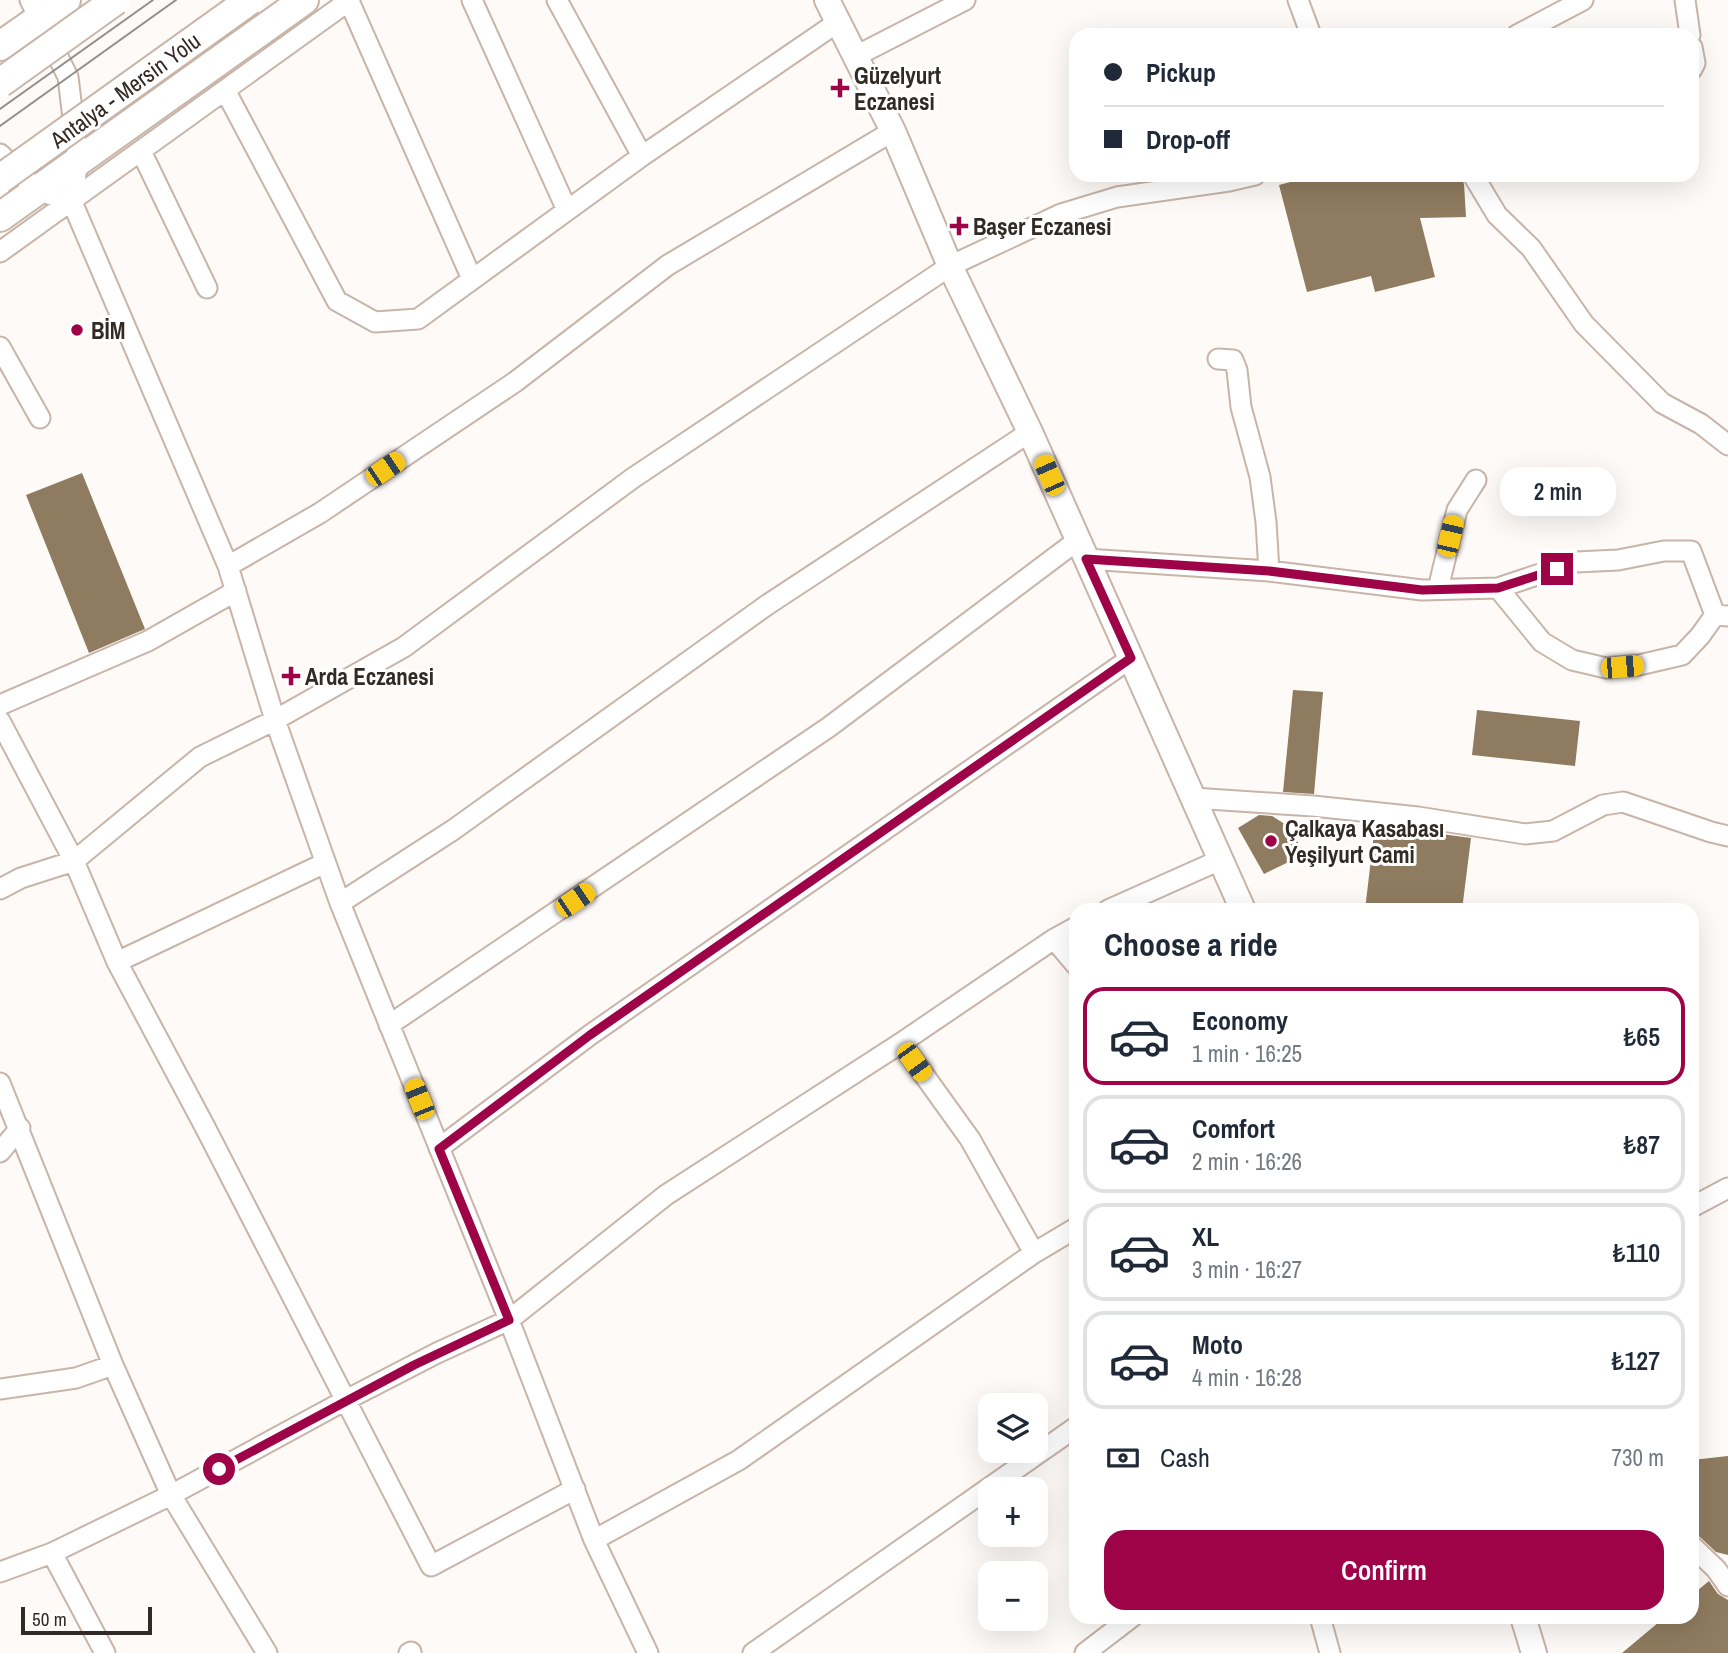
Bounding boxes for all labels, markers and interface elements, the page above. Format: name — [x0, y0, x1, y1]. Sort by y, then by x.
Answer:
street label: Antalya - Mersin Yolu — [43, 25, 206, 156]
text: Pickup — [1146, 55, 1216, 90]
place label: Güzelyurt Eczanesi — [854, 60, 941, 117]
marker: Güzelyurt Eczanesi — [832, 80, 848, 96]
text: Drop-off — [1146, 122, 1230, 157]
place label: Başer Eczanesi — [973, 211, 1111, 242]
marker: Başer Eczanesi — [951, 218, 967, 234]
place label: BİM — [91, 315, 126, 346]
marker: BİM — [69, 322, 85, 338]
car — [362, 449, 409, 489]
car — [1031, 452, 1068, 498]
callout: 2 min — [1499, 468, 1615, 516]
text: 2 min — [1534, 476, 1582, 507]
car — [1436, 513, 1465, 559]
route end — [1541, 553, 1573, 585]
car — [1601, 655, 1644, 679]
place label: Arda Eczanesi — [305, 661, 434, 692]
marker: Arda Eczanesi — [283, 668, 299, 684]
place label: Çalkaya Kasabası Yeşilyurt Cami — [1285, 813, 1444, 870]
marker: Çalkaya Kasabası Yeşilyurt Cami — [1263, 833, 1279, 849]
car — [552, 880, 599, 920]
text: Choose a ride — [1104, 923, 1278, 966]
text: Economy — [1192, 1003, 1288, 1038]
icon: car — [1108, 1005, 1171, 1068]
text: ₺65 — [1624, 1019, 1660, 1054]
text: 1 min · 16:25 — [1192, 1038, 1302, 1069]
car — [894, 1039, 935, 1085]
car — [402, 1076, 437, 1122]
text: Comfort — [1192, 1111, 1275, 1146]
icon: car — [1108, 1113, 1171, 1176]
text: ₺87 — [1624, 1127, 1660, 1162]
text: 2 min · 16:26 — [1192, 1146, 1302, 1177]
text: XL — [1192, 1219, 1219, 1254]
icon: car — [1108, 1221, 1171, 1284]
text: ₺110 — [1613, 1235, 1660, 1270]
text: 3 min · 16:27 — [1192, 1254, 1302, 1285]
text: Moto — [1192, 1327, 1243, 1362]
icon: car — [1108, 1329, 1171, 1392]
text: ₺127 — [1612, 1343, 1660, 1378]
text: 4 min · 16:28 — [1192, 1362, 1302, 1393]
map controls — [978, 1393, 1048, 1631]
button: layers — [978, 1393, 1048, 1463]
icon: cash — [1104, 1439, 1142, 1477]
text: Cash — [1160, 1440, 1210, 1475]
text: 730 m — [1612, 1442, 1664, 1473]
route start — [203, 1453, 235, 1485]
button: + — [978, 1477, 1048, 1547]
button: Confirm — [1104, 1530, 1664, 1610]
button: − — [978, 1561, 1048, 1631]
scale bar — [21, 1604, 152, 1636]
text: 50 m — [32, 1606, 67, 1632]

